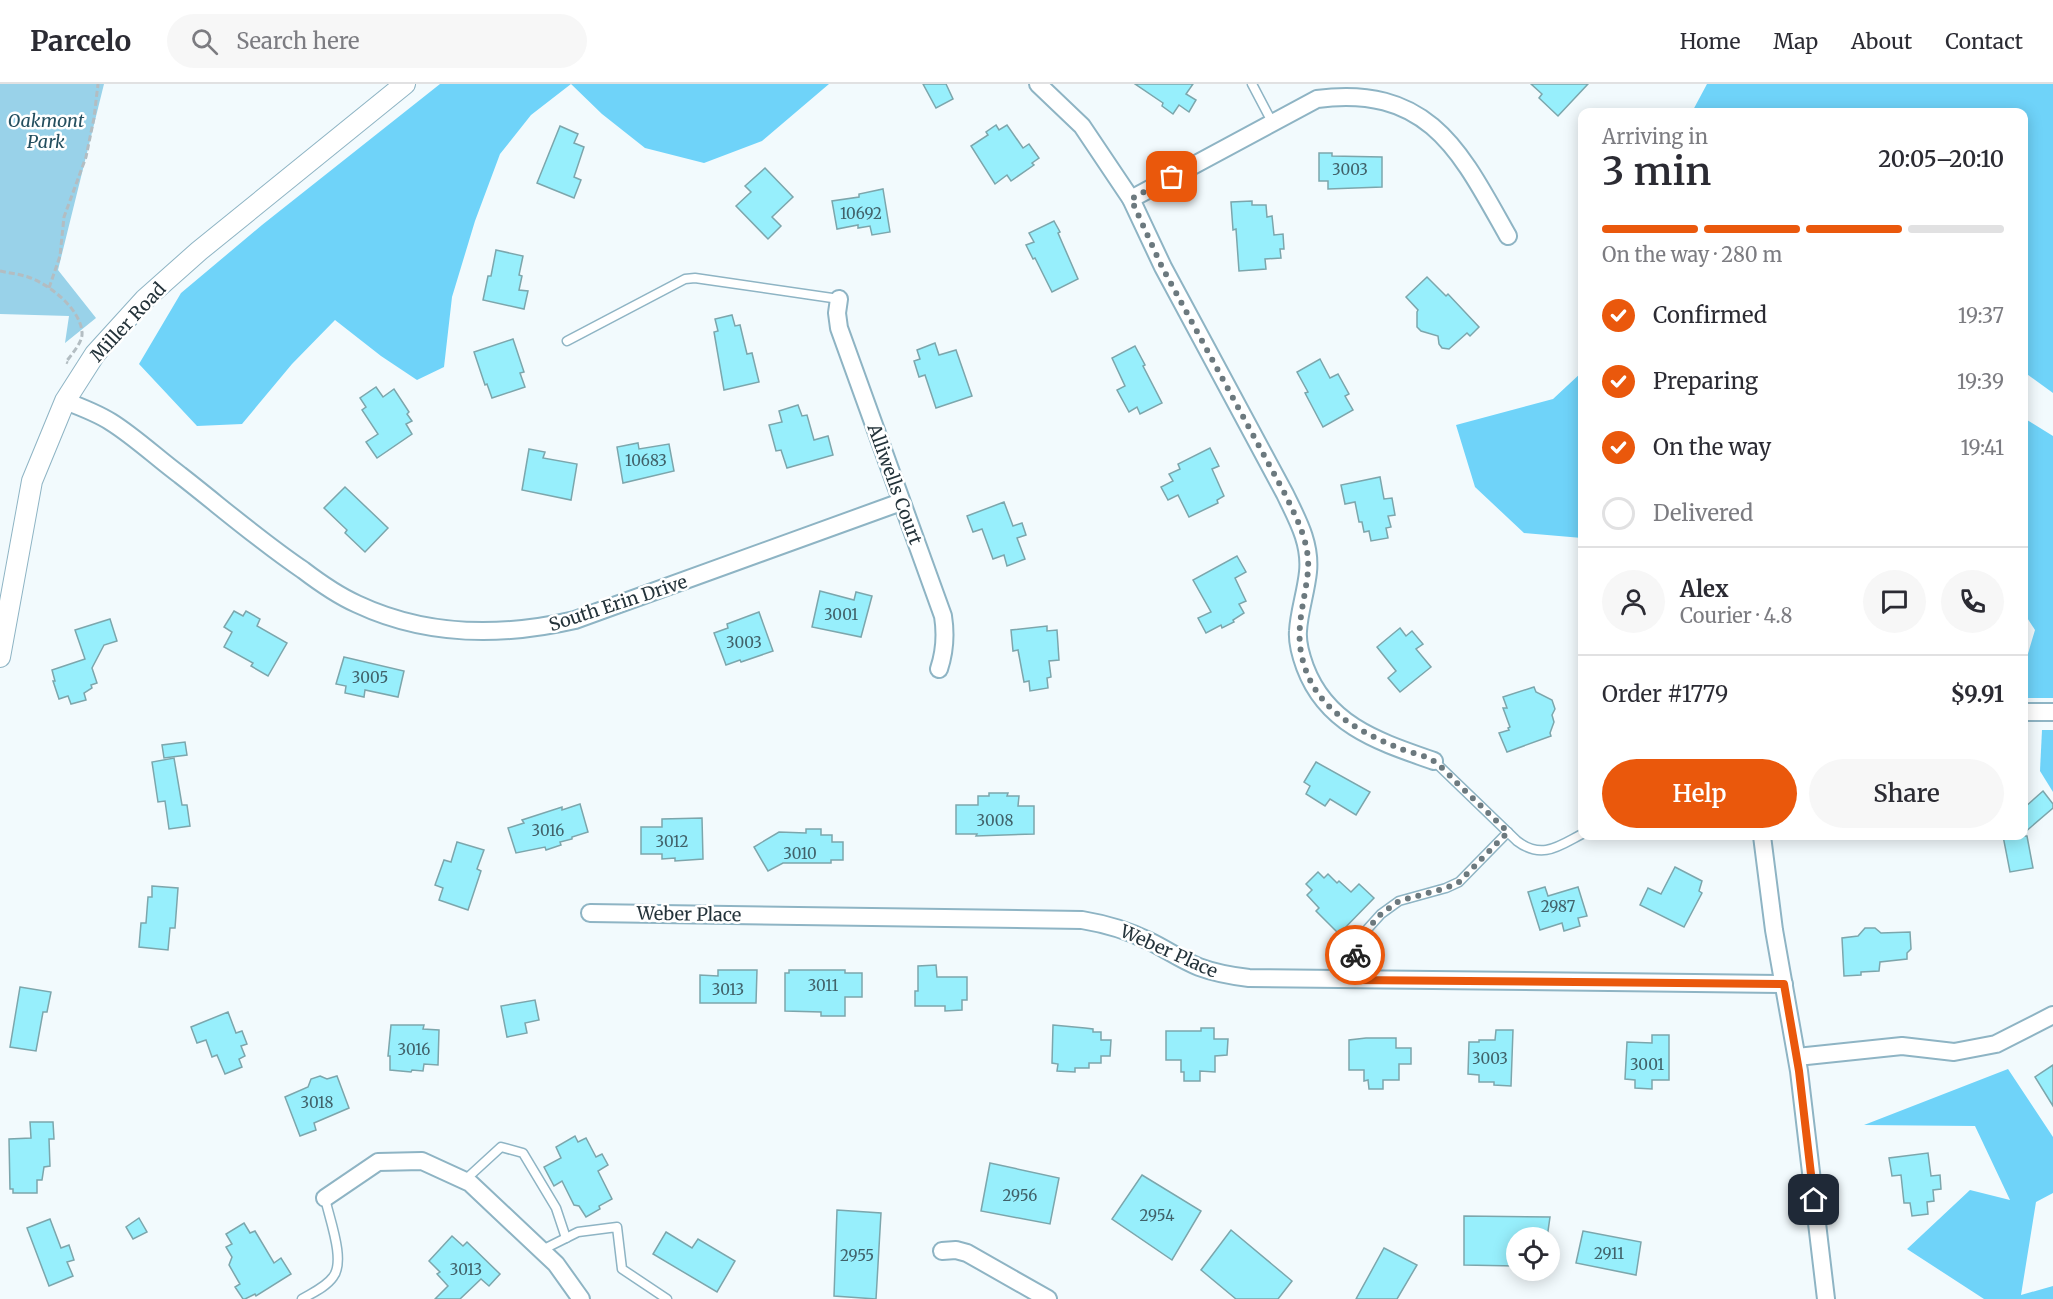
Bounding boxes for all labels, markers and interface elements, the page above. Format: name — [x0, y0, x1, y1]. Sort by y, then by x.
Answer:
search box — [167, 14, 587, 68]
text: Parcelo — [30, 23, 131, 59]
icon: search — [188, 25, 221, 58]
text: Search here — [236, 27, 360, 55]
text: Home — [1680, 28, 1740, 55]
text: Map — [1773, 28, 1818, 55]
text: About — [1851, 28, 1912, 55]
text: Contact — [1945, 28, 2023, 55]
park label: Oakmont Park — [8, 109, 85, 153]
text: Arriving in — [1602, 124, 1708, 149]
text: 20:05–20:10 — [1878, 145, 2004, 173]
text: 3 min — [1602, 147, 1711, 196]
pin — [1146, 151, 1197, 202]
icon: bag — [1155, 160, 1188, 193]
house number: 3003 — [1332, 160, 1368, 179]
house number: 10692 — [840, 204, 882, 223]
text: On the way · 280 m — [1602, 242, 1782, 267]
street label: Miller Road — [85, 277, 171, 366]
icon: check — [1602, 299, 1635, 332]
text: Confirmed — [1653, 301, 1767, 329]
text: 19:37 — [1958, 303, 2004, 328]
icon: check — [1602, 365, 1635, 398]
text: Preparing — [1653, 367, 1758, 395]
text: 19:39 — [1957, 369, 2004, 394]
street label: Alliwells Court — [862, 420, 927, 548]
icon: check — [1602, 431, 1635, 464]
text: On the way — [1653, 433, 1771, 461]
text: 19:41 — [1960, 435, 2004, 460]
house number: 10683 — [625, 451, 667, 470]
text: Delivered — [1653, 499, 1753, 527]
street label: South Erin Drive — [546, 570, 690, 636]
button: person — [1602, 570, 1665, 633]
button: chat — [1863, 570, 1926, 633]
button: phone — [1941, 570, 2004, 633]
text: Alex — [1680, 575, 1729, 603]
text: Courier · 4.8 — [1680, 603, 1792, 628]
house number: 3001 — [824, 605, 858, 624]
house number: 3003 — [726, 633, 762, 652]
house number: 3005 — [352, 668, 388, 687]
text: Order #1779 — [1602, 680, 1728, 708]
text: $9.91 — [1950, 680, 2004, 708]
button: Help — [1602, 759, 1797, 828]
button: Share — [1809, 759, 2004, 828]
house number: 3008 — [977, 811, 1013, 830]
house number: 3016 — [532, 821, 564, 840]
house number: 3012 — [655, 832, 689, 851]
house number: 3010 — [783, 844, 817, 863]
house number: 2987 — [1541, 897, 1576, 916]
street label: Weber Place — [636, 902, 741, 926]
street label: Weber Place — [1116, 919, 1221, 983]
courier — [1325, 925, 1385, 985]
icon: bike — [1339, 939, 1372, 972]
house number: 3011 — [808, 976, 839, 995]
house number: 3013 — [712, 980, 744, 999]
house number: 3016 — [398, 1040, 430, 1059]
house number: 3003 — [1472, 1049, 1508, 1068]
house number: 3001 — [1630, 1055, 1664, 1074]
house number: 3018 — [301, 1093, 333, 1112]
pin — [1788, 1174, 1839, 1225]
icon: home — [1797, 1183, 1830, 1216]
house number: 2956 — [1003, 1186, 1037, 1205]
house number: 2954 — [1140, 1206, 1175, 1225]
map controls — [1506, 1227, 1560, 1281]
button: locate — [1506, 1227, 1560, 1281]
house number: 2911 — [1594, 1244, 1624, 1263]
house number: 2955 — [840, 1246, 874, 1265]
house number: 3013 — [450, 1260, 482, 1279]

